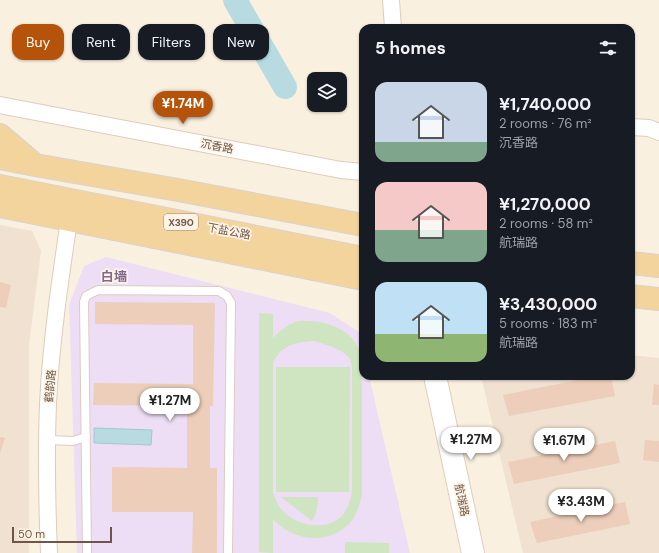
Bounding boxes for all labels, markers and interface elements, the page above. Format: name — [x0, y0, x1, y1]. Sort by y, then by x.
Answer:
chip: Buy — [12, 24, 64, 60]
chip: Rent — [72, 24, 130, 60]
chip: Filters — [138, 24, 205, 60]
chip: New — [213, 24, 269, 60]
text: 5 homes — [375, 37, 446, 59]
icon: filters — [597, 37, 619, 59]
map controls — [307, 72, 347, 112]
button: layers — [307, 72, 347, 112]
pin: ¥1.74M — [150, 91, 216, 125]
text: ¥1,740,000 — [499, 93, 591, 115]
text: ¥1.74M — [162, 95, 204, 112]
icon: home — [407, 98, 455, 146]
text: 2 rooms · 76 m² — [499, 115, 592, 132]
text: 沉香路 — [499, 134, 538, 151]
street label: 沉香路 — [199, 136, 235, 156]
text: ¥1,270,000 — [499, 193, 591, 215]
icon: home — [407, 198, 455, 246]
road number: X390 — [164, 214, 198, 230]
text: 2 rooms · 58 m² — [499, 215, 593, 232]
street label: 下盐公路 — [206, 220, 252, 242]
text: 航瑞路 — [499, 234, 538, 251]
district label: 白墙 — [101, 268, 127, 285]
text: ¥3,430,000 — [499, 293, 597, 315]
icon: home — [407, 298, 455, 346]
text: 5 rooms · 183 m² — [499, 315, 597, 332]
text: 航瑞路 — [499, 334, 538, 351]
street label: 鹤韵路 — [42, 369, 58, 403]
pin: ¥1.27M — [137, 388, 203, 422]
text: ¥1.27M — [149, 392, 191, 409]
pin: ¥1.27M — [438, 427, 504, 461]
pin: ¥1.67M — [531, 428, 597, 462]
text: ¥1.27M — [450, 431, 492, 448]
text: ¥1.67M — [543, 432, 585, 449]
street label: 航瑞路 — [452, 482, 472, 518]
pin: ¥3.43M — [548, 489, 614, 523]
text: ¥3.43M — [557, 493, 605, 510]
scale bar — [12, 525, 112, 544]
text: 50 m — [18, 527, 45, 541]

